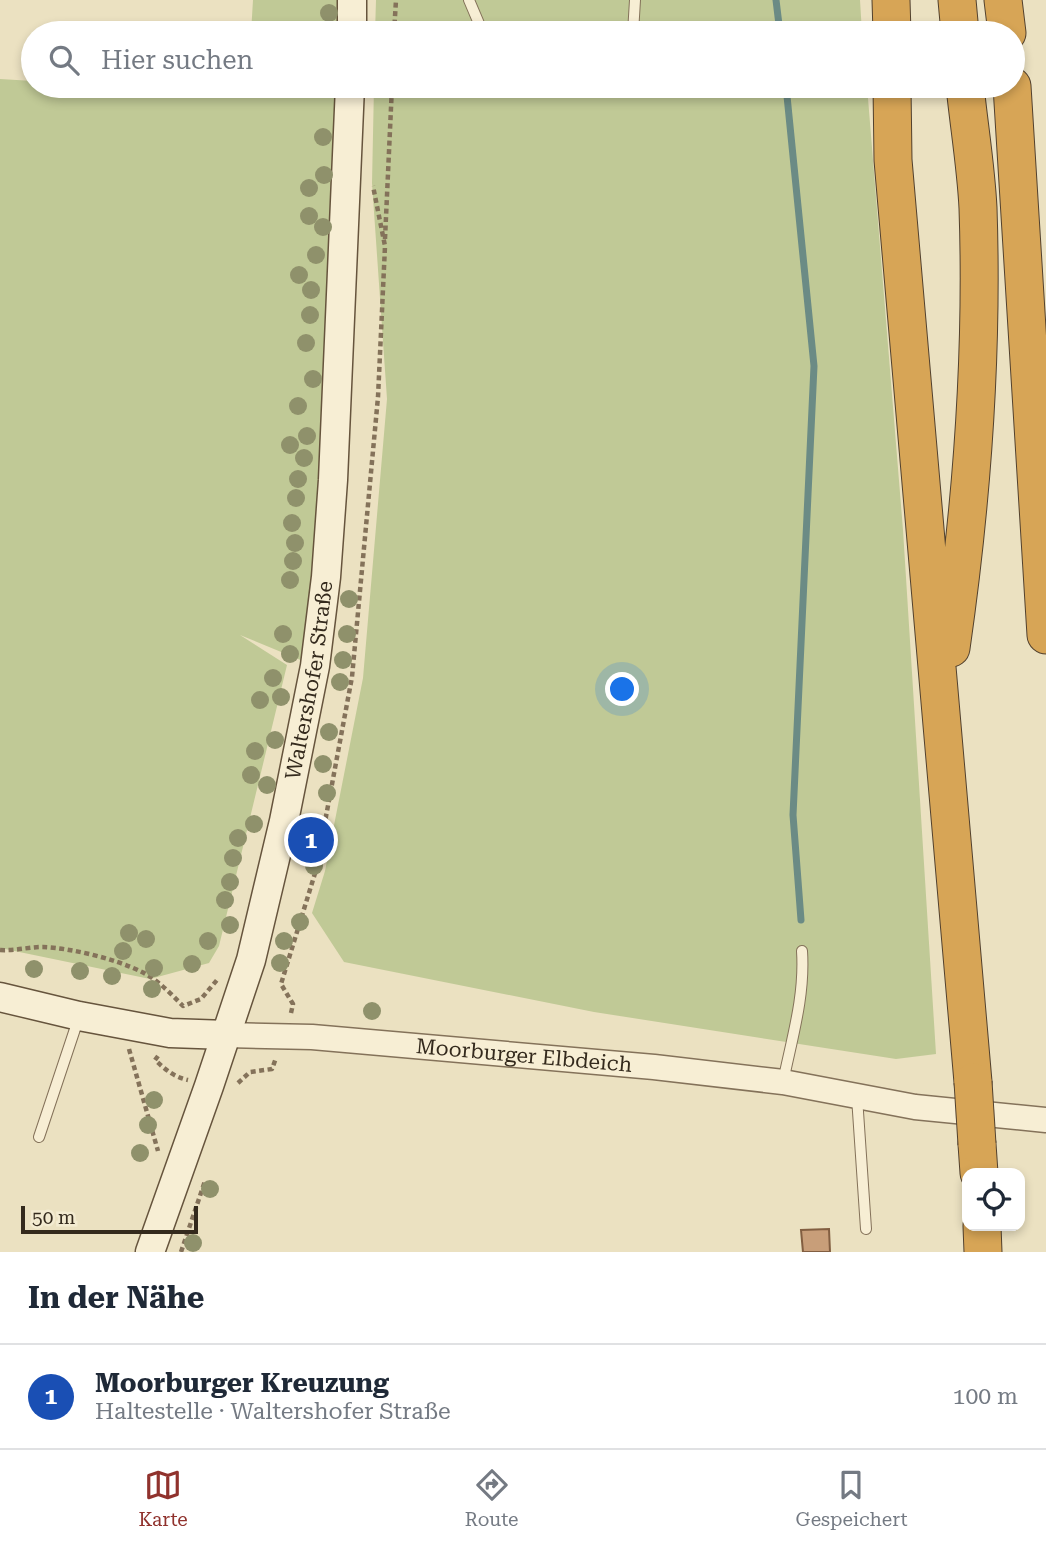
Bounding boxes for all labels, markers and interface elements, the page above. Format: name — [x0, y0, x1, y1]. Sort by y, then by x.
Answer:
search box — [21, 21, 1025, 98]
icon: search — [45, 41, 83, 79]
text: Hier suchen — [101, 45, 253, 75]
street label: Waltershofer Straße — [281, 579, 337, 782]
your location — [605, 672, 639, 706]
pin: 1 — [288, 814, 334, 866]
street label: Moorburger Elbdeich — [415, 1034, 634, 1077]
map controls — [962, 1168, 1025, 1231]
button: locate — [962, 1168, 1025, 1231]
scale bar — [21, 1203, 198, 1235]
text: 50 m — [32, 1206, 75, 1229]
text: In der Nähe — [28, 1280, 204, 1315]
text: Moorburger Kreuzung — [95, 1368, 389, 1398]
text: 1 — [45, 1383, 57, 1410]
text: 100 m — [953, 1383, 1018, 1410]
text: Haltestelle · Waltershofer Straße — [95, 1398, 451, 1425]
tab: Karte — [138, 1466, 188, 1531]
tab: Route — [465, 1466, 519, 1531]
tab: Gespeichert — [796, 1466, 907, 1531]

